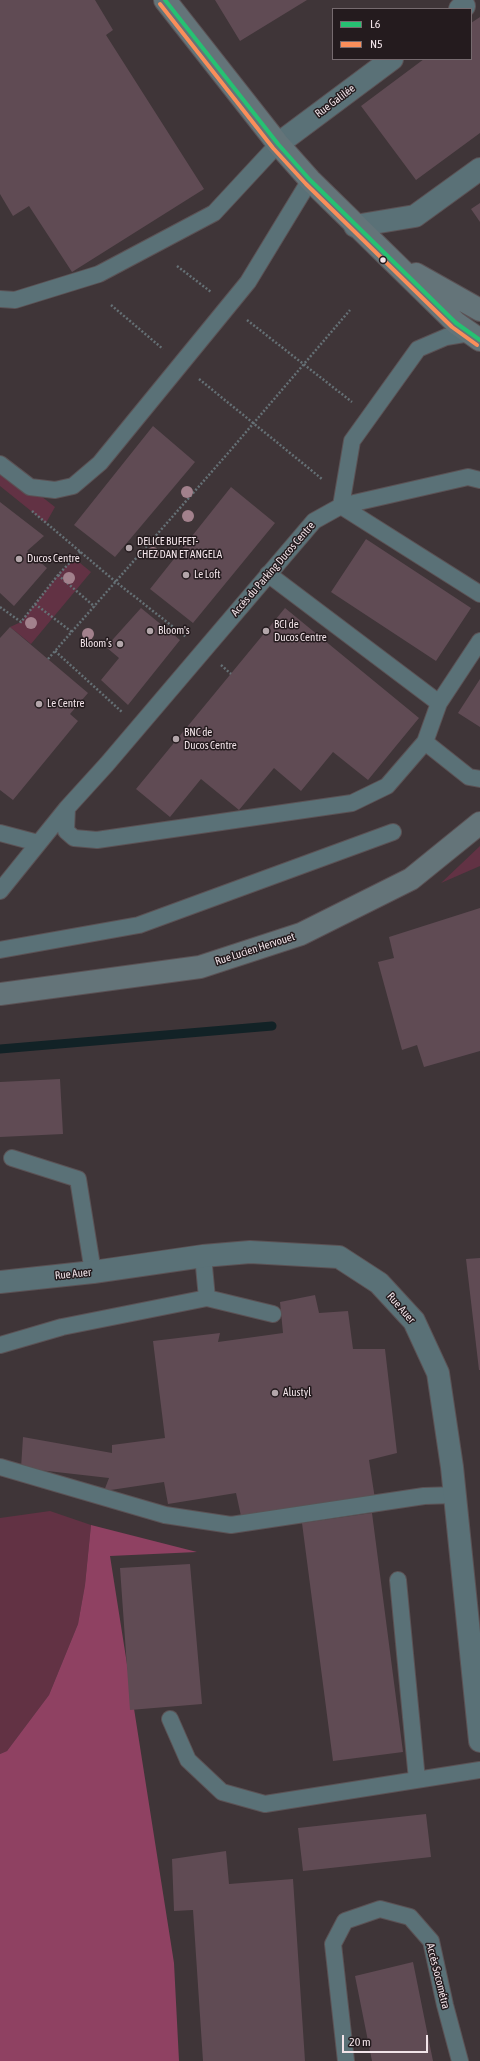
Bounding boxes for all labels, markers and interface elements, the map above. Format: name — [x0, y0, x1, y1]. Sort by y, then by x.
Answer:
legend — [332, 8, 472, 60]
text: L6 — [370, 17, 380, 31]
text: N5 — [370, 37, 383, 51]
street label: Rue Galilée — [312, 82, 358, 120]
unlabelled marker — [378, 255, 388, 265]
street label: Accès du Parking Ducos Centre — [228, 519, 318, 619]
place label: DELICE BUFFET- CHEZ DAN ET ANGELA — [137, 535, 222, 561]
marker: DELICE BUFFET- CHEZ DAN ET ANGELA — [124, 543, 134, 553]
place label: Ducos Centre — [27, 552, 80, 566]
marker: Ducos Centre — [14, 554, 24, 564]
place label: Le Loft — [194, 568, 220, 582]
marker: Le Loft — [181, 570, 191, 580]
place label: BCI de Ducos Centre — [274, 618, 327, 644]
place label: Bloom's — [158, 624, 190, 638]
marker: Bloom's — [145, 626, 155, 636]
marker: BCI de Ducos Centre — [261, 626, 271, 636]
place label: Bloom’s — [80, 637, 112, 651]
marker: Bloom’s — [115, 639, 125, 649]
place label: Le Centre — [47, 697, 84, 711]
marker: Le Centre — [34, 699, 44, 709]
place label: BNC de Ducos Centre — [184, 726, 237, 752]
marker: BNC de Ducos Centre — [171, 734, 181, 744]
street label: Rue Lucien Hervouet — [213, 930, 297, 968]
street label: Rue Auer — [54, 1266, 92, 1282]
street label: Rue Auer — [384, 1290, 418, 1326]
place label: Alustyl — [283, 1386, 311, 1400]
marker: Alustyl — [270, 1388, 280, 1398]
street label: Accès Socométra — [423, 1942, 453, 2010]
scale bar — [344, 2027, 430, 2053]
text: 20 m — [349, 2035, 371, 2049]

